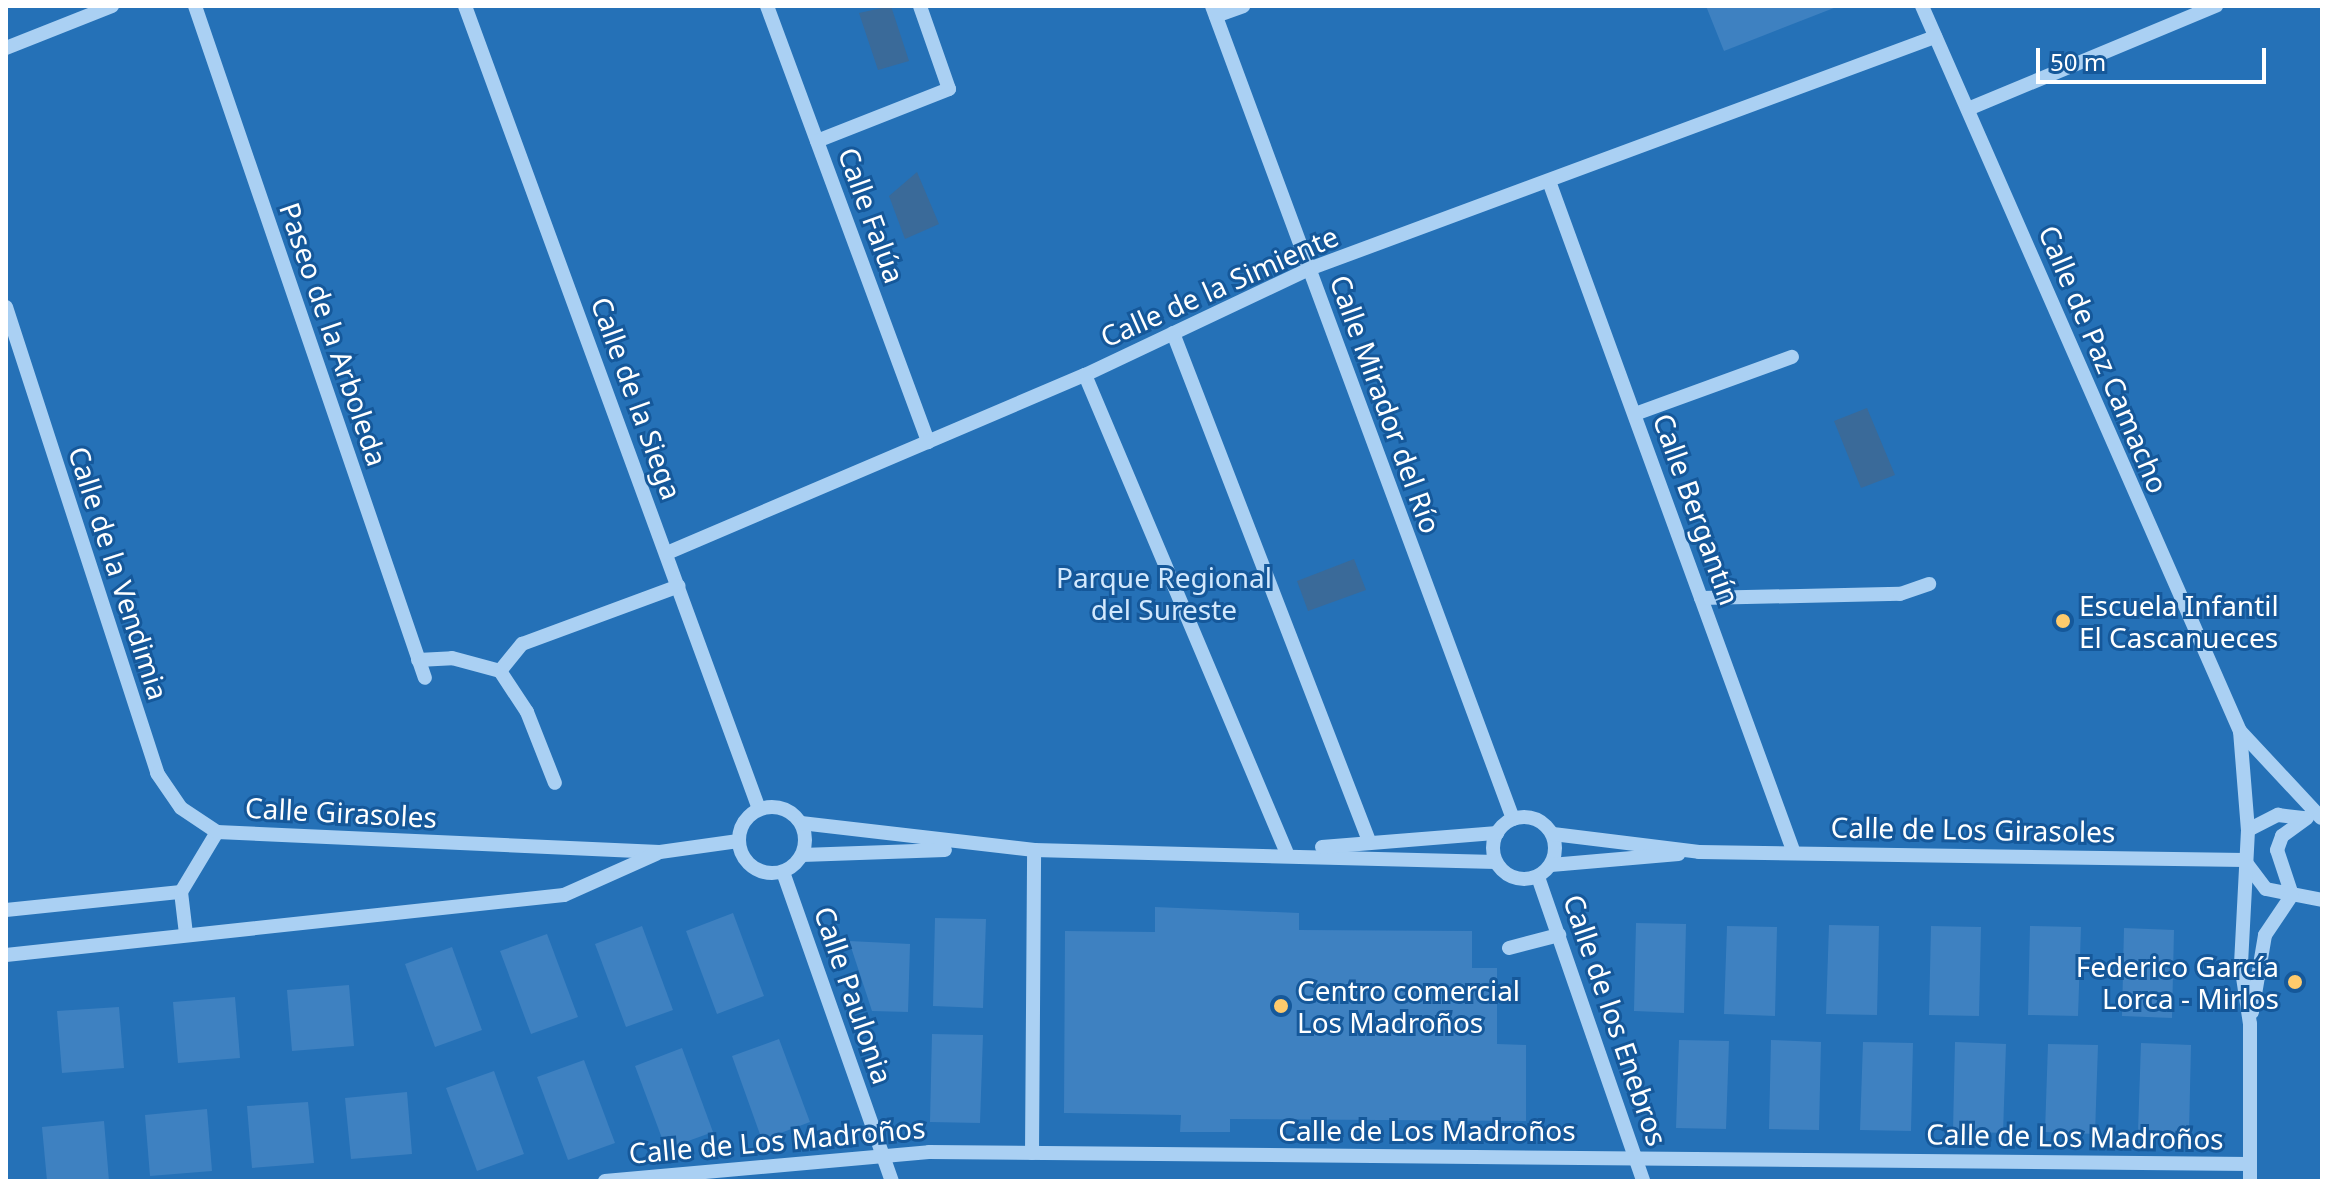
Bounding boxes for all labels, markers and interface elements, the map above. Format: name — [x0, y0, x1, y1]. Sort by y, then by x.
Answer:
scale bar — [2040, 32, 2270, 82]
text: 50 m — [2050, 45, 2106, 78]
street label: Calle Falúa — [832, 143, 912, 287]
street label: Paseo de la Arboleda — [273, 198, 395, 470]
street label: Calle de la Simiente — [1095, 219, 1343, 353]
street label: Calle de Paz Camacho — [2032, 220, 2176, 498]
street label: Calle Mirador del Río — [1324, 270, 1448, 538]
street label: Calle de la Siega — [585, 292, 689, 504]
street label: Calle Bergantín — [1647, 409, 1747, 609]
street label: Calle de la Vendimia — [62, 442, 176, 704]
park label: Parque Regional del Sureste — [1056, 560, 1272, 626]
place label: Escuela Infantil El Cascanueces — [2079, 588, 2279, 654]
marker: Escuela Infantil El Cascanueces — [2054, 612, 2072, 630]
street label: Calle Girasoles — [244, 790, 438, 834]
street label: Calle de Los Girasoles — [1830, 810, 2116, 848]
street label: Calle de los Enebros — [1557, 890, 1675, 1150]
street label: Calle Paulonia — [808, 902, 900, 1088]
place label: Federico García Lorca - Mirlos — [2076, 949, 2279, 1015]
place label: Centro comercial Los Madroños — [1297, 973, 1520, 1039]
marker: Federico García Lorca - Mirlos — [2286, 973, 2304, 991]
marker: Centro comercial Los Madroños — [1272, 997, 1290, 1015]
street label: Calle de Los Madroños — [627, 1110, 927, 1170]
street label: Calle de Los Madroños — [1278, 1113, 1576, 1147]
street label: Calle de Los Madroños — [1926, 1117, 2224, 1155]

